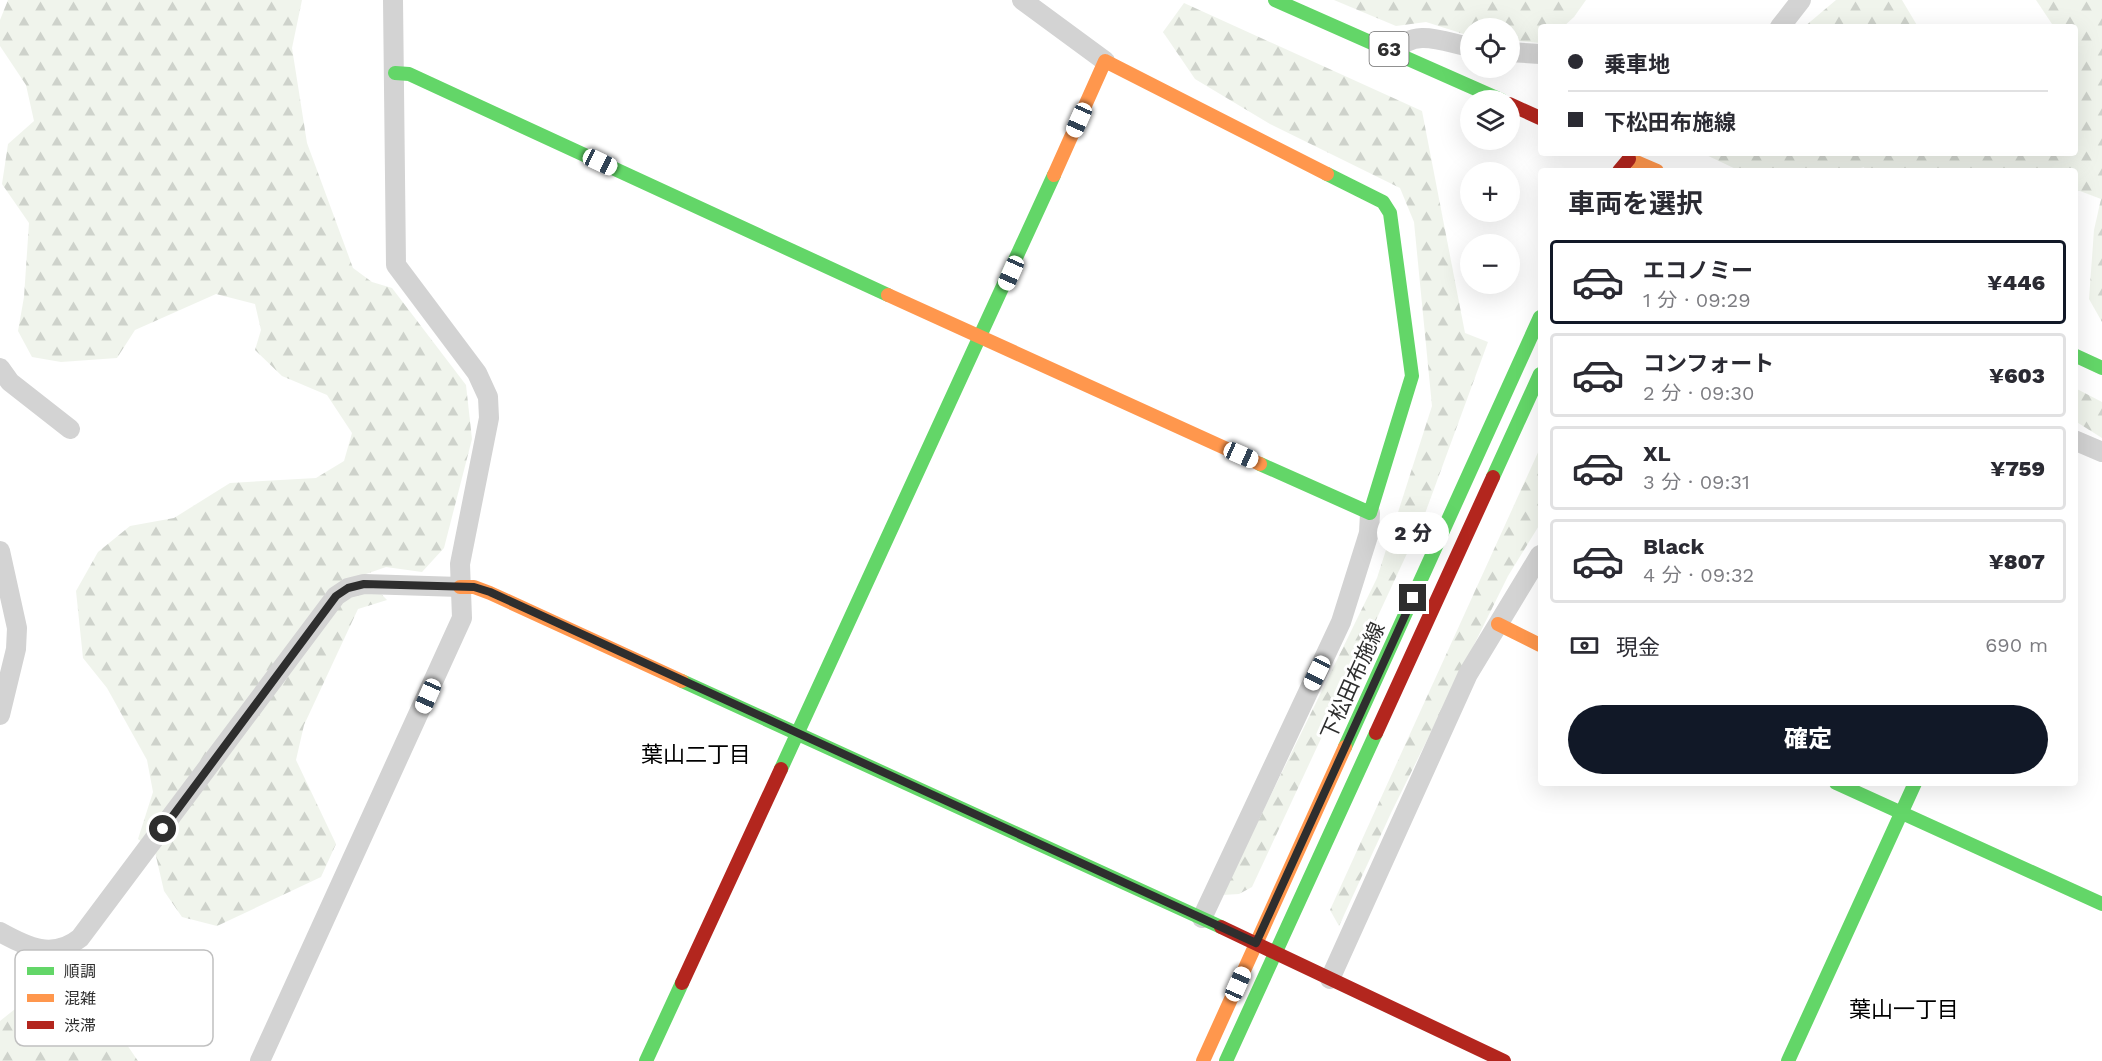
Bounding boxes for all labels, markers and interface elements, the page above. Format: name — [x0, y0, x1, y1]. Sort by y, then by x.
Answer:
map controls — [1460, 18, 1520, 294]
button: locate — [1460, 18, 1520, 78]
road number: 63 — [1370, 32, 1408, 66]
text: 乗車地 — [1604, 52, 1670, 77]
button: layers — [1460, 90, 1520, 150]
car — [1063, 100, 1095, 140]
text: 下松田布施線 — [1604, 110, 1736, 135]
car — [580, 146, 620, 178]
button: + — [1460, 162, 1520, 222]
text: 車両を選択 — [1568, 188, 1703, 220]
button: − — [1460, 234, 1520, 294]
car — [995, 253, 1027, 293]
icon: car — [1571, 255, 1625, 309]
text: エコノミー — [1643, 258, 1753, 283]
text: ¥446 — [1987, 270, 2045, 295]
text: 1 分 · 09:29 — [1643, 288, 1750, 312]
icon: car — [1571, 348, 1625, 402]
text: コンフォート — [1643, 351, 1774, 376]
text: ¥603 — [1989, 363, 2045, 388]
text: 2 分 · 09:30 — [1643, 381, 1754, 405]
car — [1221, 439, 1261, 471]
icon: car — [1571, 441, 1625, 495]
text: XL — [1643, 441, 1671, 466]
text: ¥759 — [1990, 456, 2045, 481]
text: 3 分 · 09:31 — [1643, 470, 1750, 494]
callout: 2 分 — [1377, 511, 1449, 553]
text: 2 分 — [1394, 521, 1432, 545]
icon: car — [1571, 534, 1625, 588]
text: Black — [1643, 534, 1704, 559]
text: ¥807 — [1989, 549, 2045, 574]
text: 4 分 · 09:32 — [1643, 563, 1754, 587]
route end — [1399, 584, 1426, 611]
street label: 下松田布施線 — [1315, 618, 1390, 743]
icon: cash — [1568, 629, 1601, 662]
text: 690 m — [1985, 633, 2048, 657]
text: 現金 — [1616, 635, 1660, 660]
car — [1301, 653, 1333, 693]
car — [412, 676, 444, 716]
button: 確定 — [1568, 705, 2048, 774]
district label: 葉山二丁目 — [641, 742, 751, 767]
route start — [149, 815, 176, 842]
legend — [15, 950, 213, 1046]
text: 順調 — [64, 962, 96, 981]
car — [1222, 964, 1254, 1004]
text: 混雑 — [64, 989, 96, 1008]
district label: 葉山一丁目 — [1849, 997, 1959, 1022]
text: 渋滞 — [64, 1016, 96, 1035]

